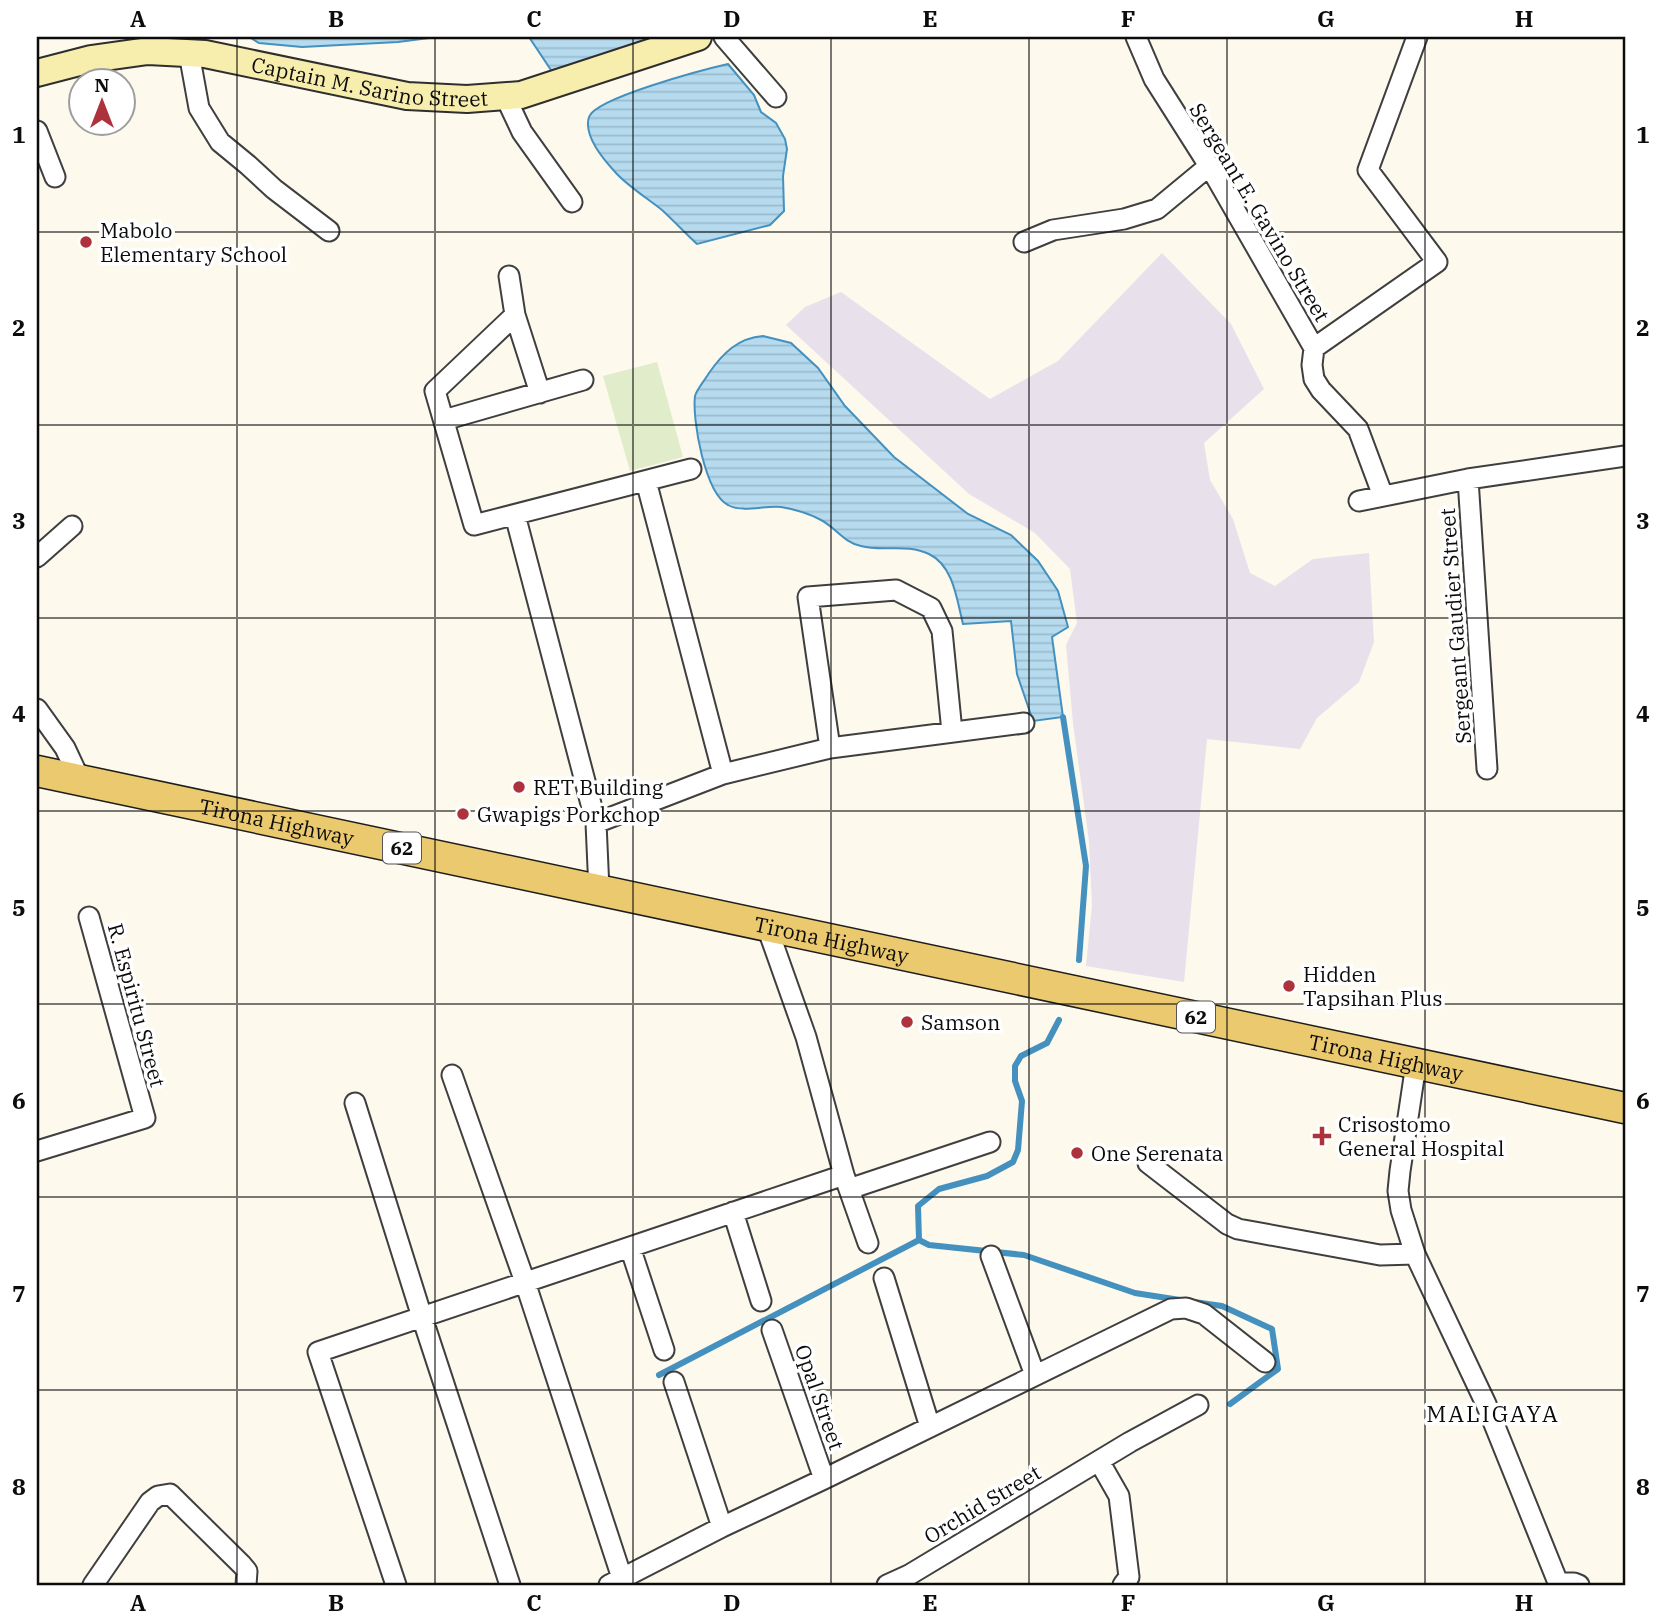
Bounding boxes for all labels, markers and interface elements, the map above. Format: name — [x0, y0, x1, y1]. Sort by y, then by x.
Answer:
text: A — [130, 3, 146, 33]
text: B — [328, 3, 344, 33]
text: C — [526, 3, 542, 33]
text: D — [723, 3, 741, 33]
text: E — [922, 3, 938, 33]
text: F — [1121, 3, 1135, 33]
text: G — [1317, 3, 1335, 33]
text: H — [1515, 3, 1533, 33]
street label: Captain M. Sarino Street — [249, 50, 489, 113]
north arrow — [66, 66, 136, 136]
text: N — [94, 73, 110, 97]
street label: Sergeant E. Gavino Street — [1184, 98, 1336, 326]
text: 1 — [12, 119, 26, 149]
text: 1 — [1636, 119, 1650, 149]
place label: Mabolo Elementary School — [100, 216, 287, 268]
marker: Mabolo Elementary School — [78, 234, 94, 250]
text: 2 — [12, 312, 26, 342]
text: 2 — [1636, 312, 1650, 342]
text: 3 — [12, 505, 26, 535]
text: 3 — [1636, 505, 1650, 535]
street label: Sergeant Gaudier Street — [1433, 507, 1477, 745]
text: 4 — [12, 698, 26, 728]
text: 4 — [1636, 698, 1650, 728]
place label: RET Building — [533, 773, 664, 801]
marker: RET Building — [511, 779, 527, 795]
street label: Tirona Highway — [197, 792, 357, 852]
place label: Gwapigs Porkchop — [477, 800, 660, 828]
marker: Gwapigs Porkchop — [455, 806, 471, 822]
road number: 62 — [383, 832, 421, 863]
text: 5 — [12, 892, 26, 922]
text: 5 — [1636, 892, 1650, 922]
street label: Tirona Highway — [751, 910, 912, 970]
street label: R. Espiritu Street — [102, 920, 172, 1090]
place label: Hidden Tapsihan Plus — [1303, 960, 1443, 1012]
marker: Hidden Tapsihan Plus — [1281, 978, 1297, 994]
road number: 62 — [1177, 1001, 1215, 1032]
place label: Samson — [921, 1008, 1000, 1036]
marker: Samson — [899, 1014, 915, 1030]
street label: Tirona Highway — [1306, 1027, 1467, 1087]
text: 6 — [12, 1085, 26, 1115]
text: 6 — [1636, 1085, 1650, 1115]
place label: Crisostomo General Hospital — [1338, 1110, 1504, 1162]
marker: Crisostomo General Hospital — [1312, 1126, 1332, 1146]
place label: One Serenata — [1091, 1139, 1223, 1167]
marker: One Serenata — [1069, 1145, 1085, 1161]
text: 7 — [12, 1278, 26, 1308]
text: 7 — [1636, 1278, 1650, 1308]
street label: Opal Street — [789, 1341, 851, 1453]
district label: MALIGAYA — [1426, 1398, 1560, 1428]
street label: Orchid Street — [918, 1458, 1046, 1550]
text: 8 — [12, 1471, 26, 1501]
text: 8 — [1636, 1471, 1650, 1501]
text: A — [130, 1587, 146, 1617]
text: B — [328, 1587, 344, 1617]
text: C — [526, 1587, 542, 1617]
text: D — [723, 1587, 741, 1617]
text: E — [922, 1587, 938, 1617]
text: F — [1121, 1587, 1135, 1617]
text: G — [1317, 1587, 1335, 1617]
text: H — [1515, 1587, 1533, 1617]

